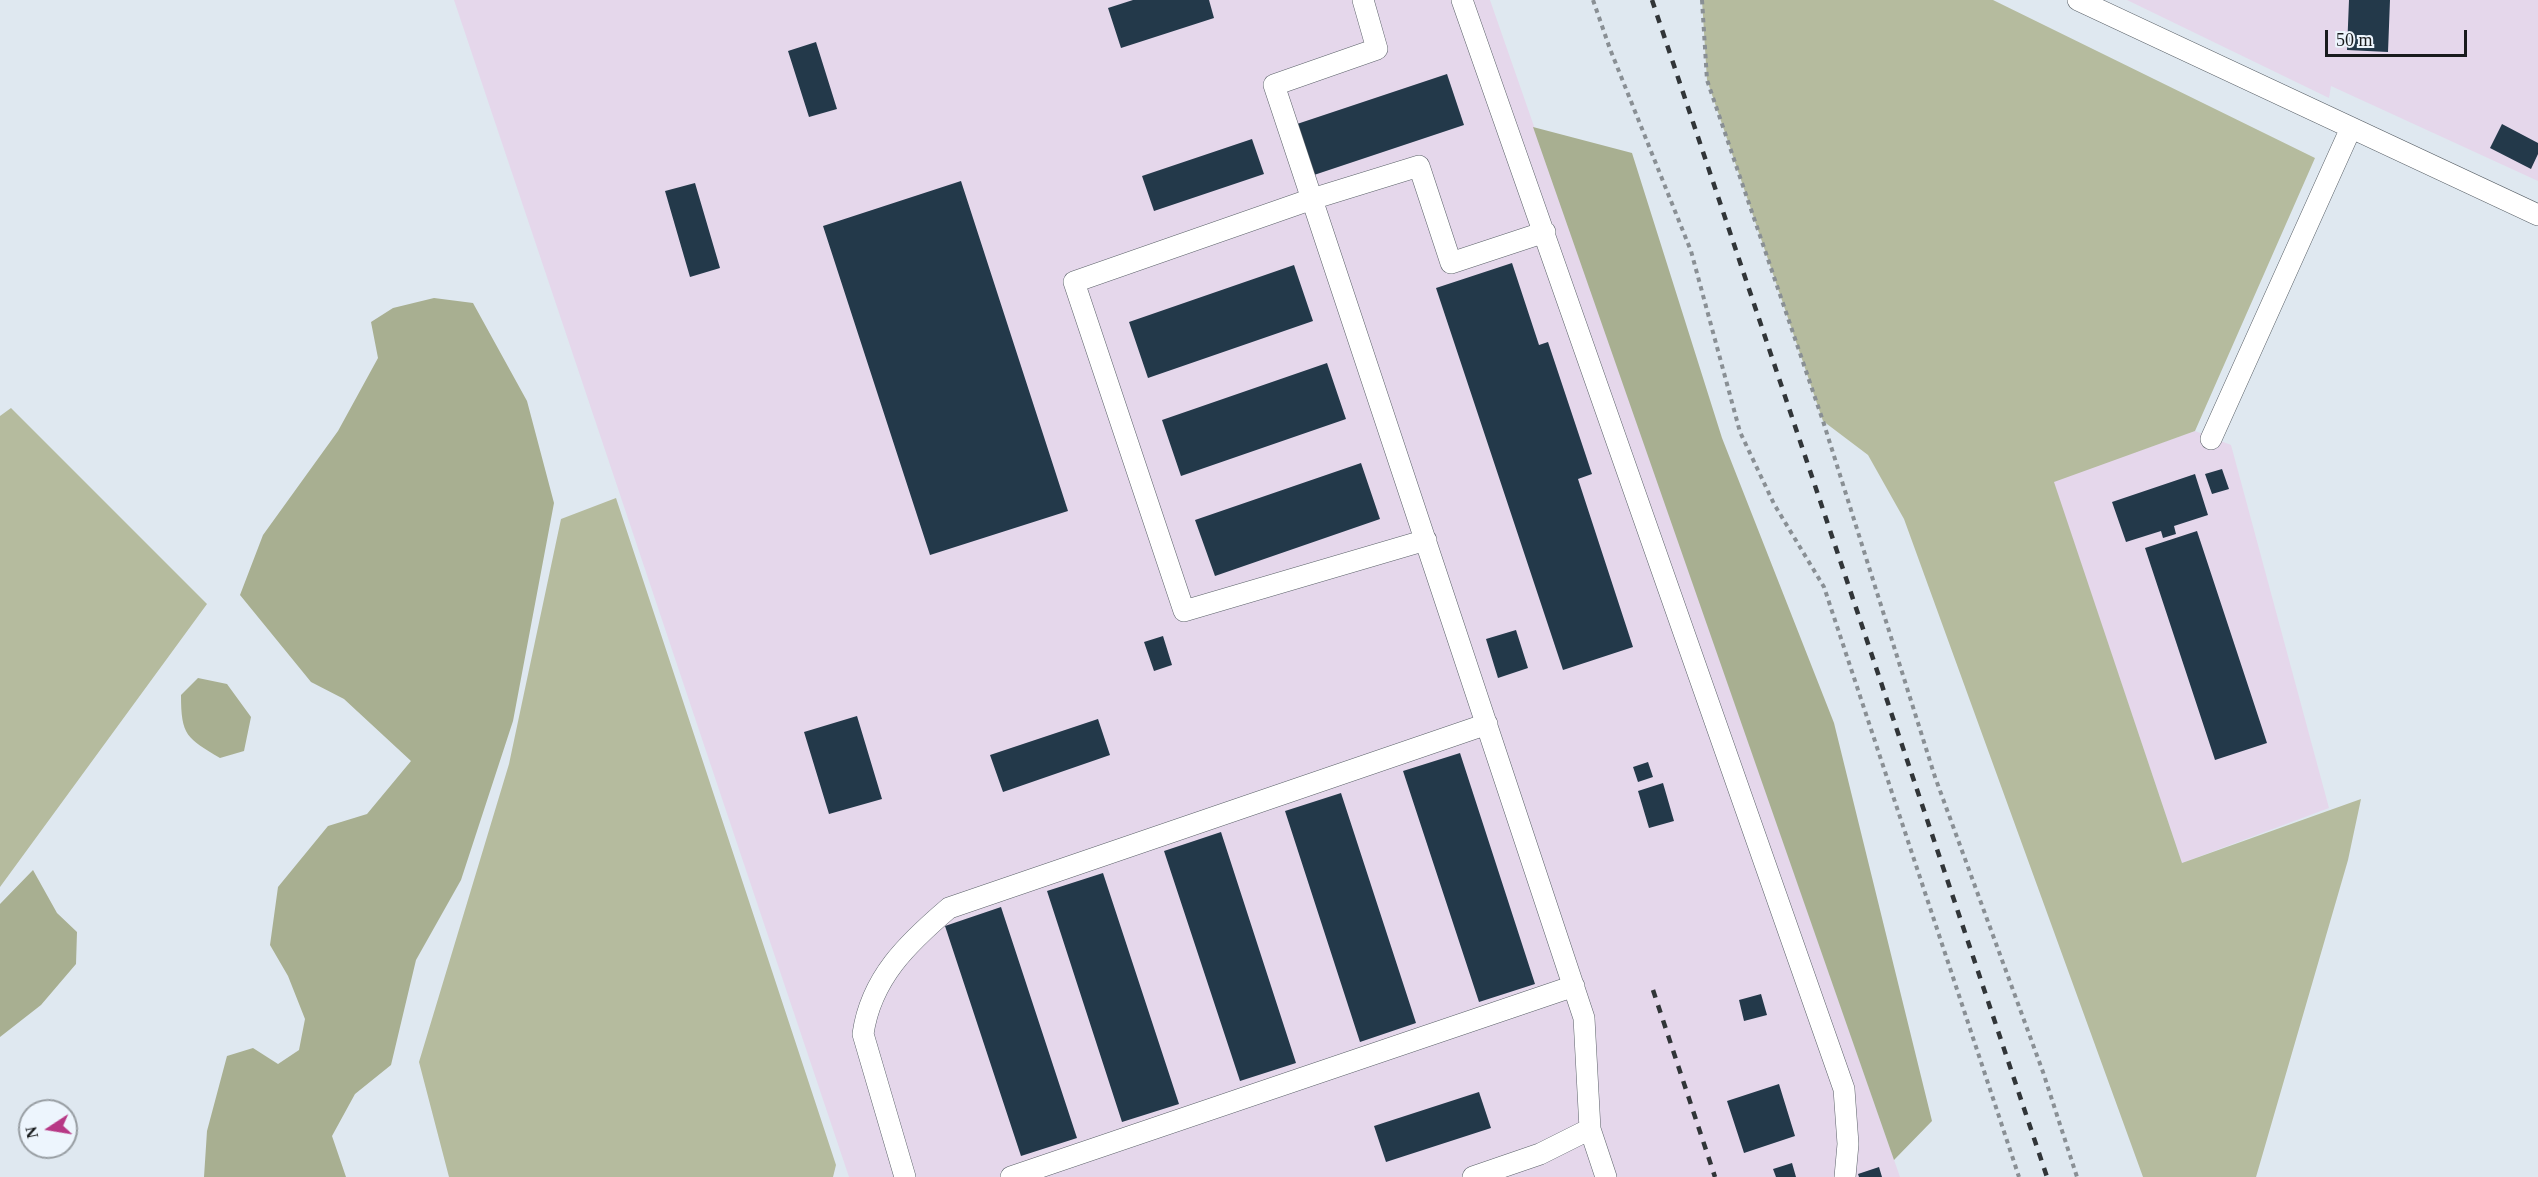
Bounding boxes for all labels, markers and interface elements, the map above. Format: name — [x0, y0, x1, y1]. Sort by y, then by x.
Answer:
scale bar — [2328, 18, 2470, 56]
text: 50 m — [2336, 30, 2373, 50]
north arrow — [18, 1099, 78, 1159]
text: N — [22, 1125, 41, 1140]

